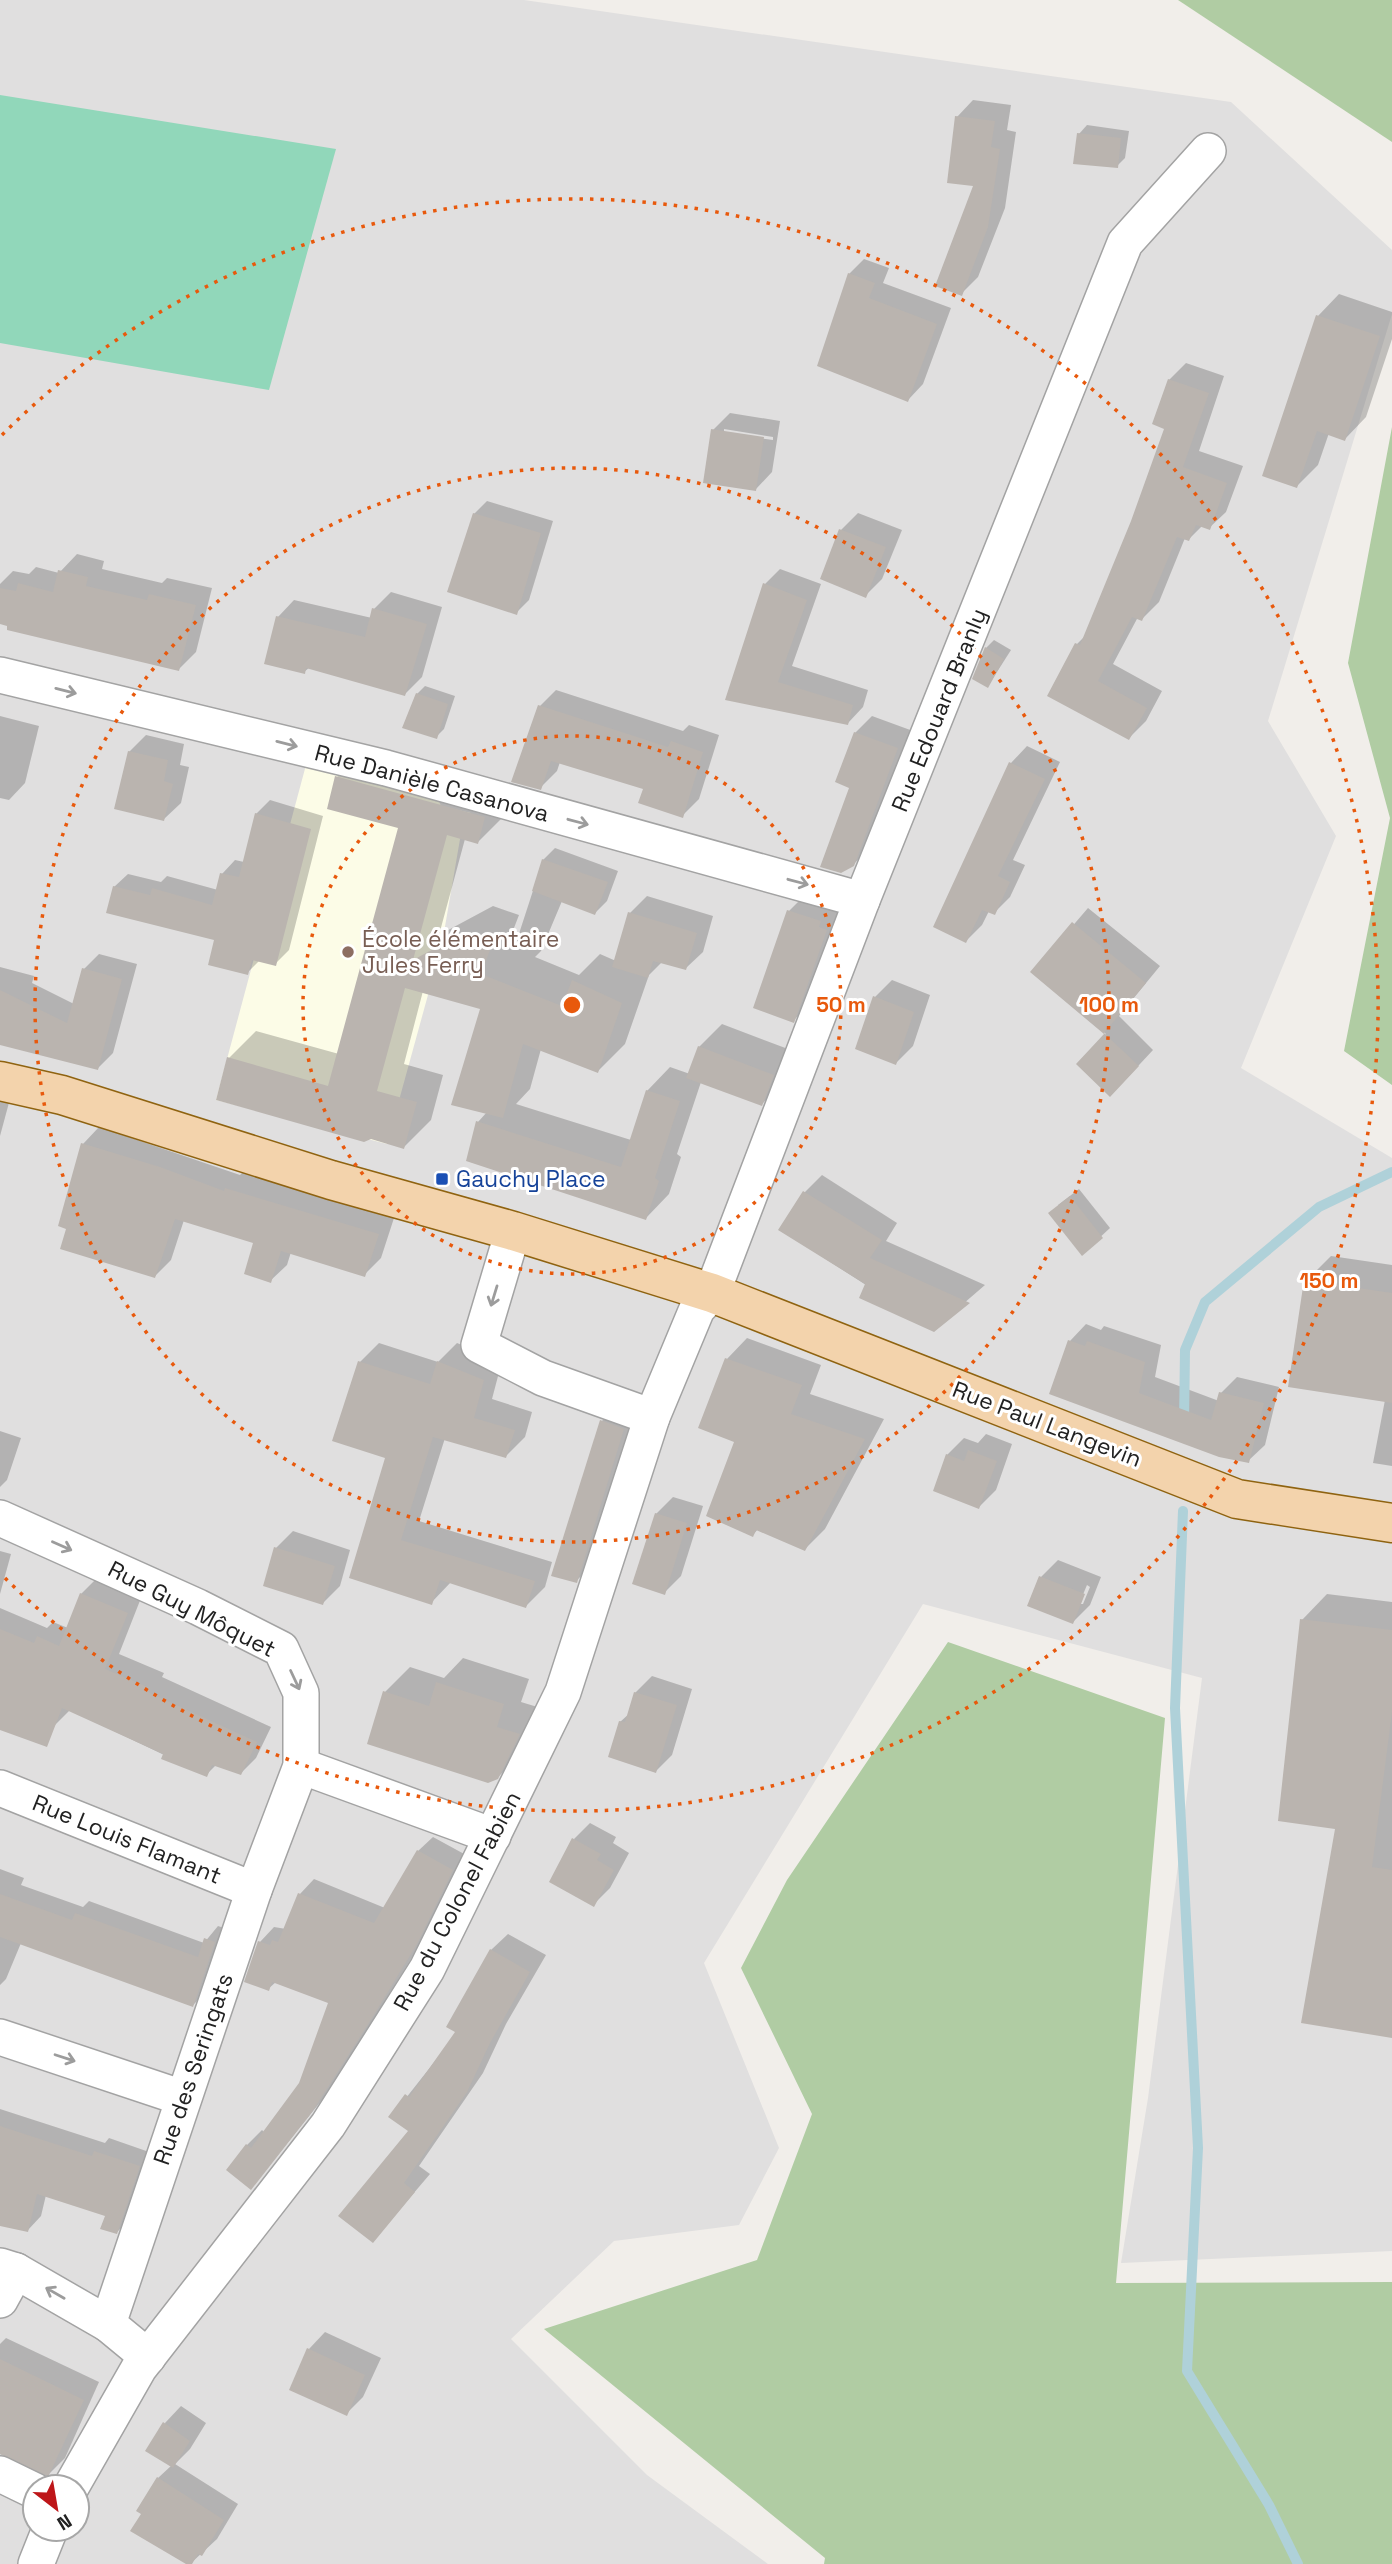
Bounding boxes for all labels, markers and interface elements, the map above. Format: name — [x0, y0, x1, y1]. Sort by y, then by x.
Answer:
street label: Rue Edouard Branly — [884, 604, 994, 816]
one-way arrow — [54, 685, 77, 698]
street label: Rue Danièle Casanova — [312, 737, 552, 829]
one-way arrow — [276, 738, 298, 751]
one-way arrow — [567, 816, 589, 829]
one-way arrow — [786, 877, 808, 890]
place label: École élémentaire Jules Ferry — [362, 924, 559, 980]
marker: École élémentaire Jules Ferry — [340, 944, 356, 960]
text: 50 m — [816, 991, 866, 1018]
text: 100 m — [1079, 991, 1139, 1018]
centre of rings — [560, 993, 584, 1017]
place label: Gauchy Place — [456, 1164, 606, 1194]
marker: Gauchy Place — [434, 1171, 450, 1187]
text: 150 m — [1300, 1267, 1358, 1294]
one-way arrow — [486, 1285, 499, 1307]
street label: Rue Paul Langevin — [948, 1374, 1146, 1474]
one-way arrow — [51, 1540, 72, 1553]
street label: Rue Guy Môquet — [103, 1554, 281, 1664]
one-way arrow — [289, 1669, 302, 1690]
street label: Rue du Colonel Fabien — [386, 1786, 528, 2016]
street label: Rue Louis Flamant — [28, 1787, 226, 1891]
street label: Rue des Seringats — [146, 1969, 240, 2169]
one-way arrow — [53, 2053, 75, 2066]
one-way arrow — [45, 2286, 65, 2300]
north arrow — [21, 2473, 91, 2543]
text: N — [53, 2508, 76, 2536]

